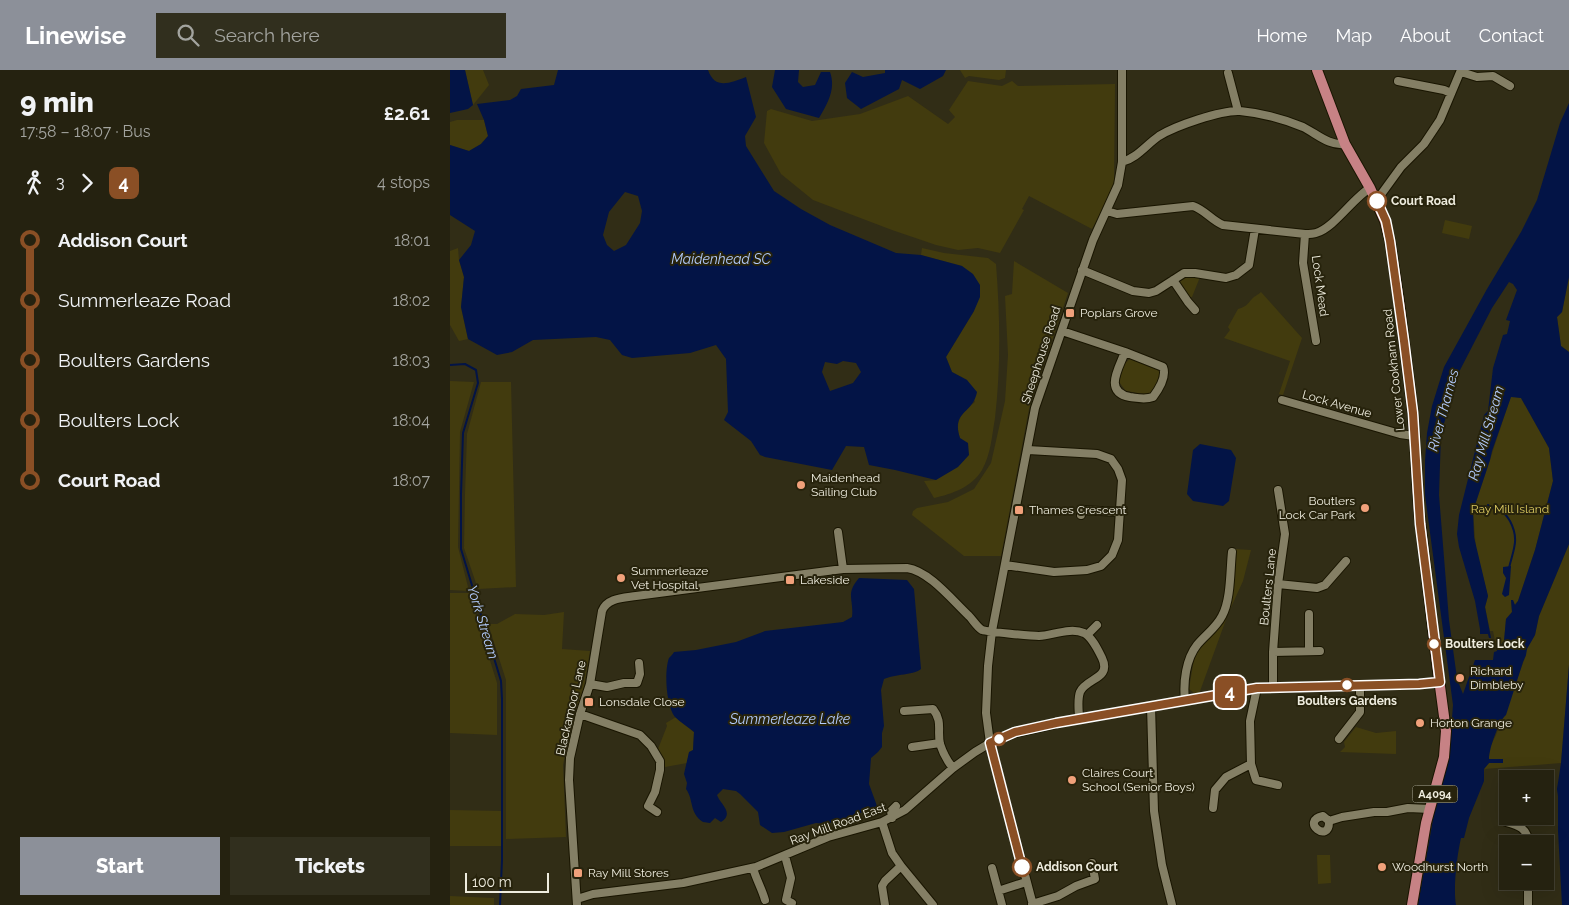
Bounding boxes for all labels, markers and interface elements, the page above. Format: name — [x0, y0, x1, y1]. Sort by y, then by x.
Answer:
search box — [156, 13, 506, 58]
text: Linewise — [25, 21, 126, 50]
icon: search — [174, 21, 202, 49]
text: Search here — [214, 24, 320, 46]
text: Home — [1256, 25, 1307, 46]
text: Map — [1335, 25, 1372, 46]
text: About — [1400, 25, 1451, 46]
text: Contact — [1479, 25, 1544, 46]
text: 9 min — [20, 86, 94, 119]
text: £2.61 — [384, 102, 430, 124]
text: 17:58 – 18:07 · Bus — [20, 122, 150, 141]
icon: walk — [20, 169, 48, 197]
icon: forward — [73, 169, 101, 197]
text: 4 — [119, 172, 129, 193]
text: 3 — [56, 173, 65, 192]
text: 4 stops — [377, 173, 430, 192]
marker: Court Road — [1367, 191, 1387, 211]
place label: Court Road — [1391, 194, 1456, 208]
text: Addison Court — [58, 229, 188, 251]
text: 18:01 — [394, 231, 430, 250]
water label: Maidenhead SC — [671, 251, 772, 267]
street label: Lock Mead — [1309, 255, 1331, 317]
text: Summerleaze Road — [58, 289, 231, 311]
text: 18:02 — [393, 291, 430, 310]
street label: Sheephouse Road — [1019, 304, 1063, 406]
place label: Poplars Grove — [1080, 306, 1158, 320]
marker: Poplars Grove — [1064, 307, 1076, 319]
street label: Lower Cookham Road — [1381, 308, 1407, 432]
text: Boulters Gardens — [58, 349, 210, 371]
text: 18:03 — [392, 351, 430, 370]
water label: River Thames — [1424, 367, 1462, 453]
water label: Ray Mill Stream — [1465, 384, 1507, 482]
street label: Lock Avenue — [1301, 387, 1373, 421]
text: Boulters Lock — [58, 409, 179, 431]
text: 18:04 — [392, 411, 430, 430]
text: Court Road — [58, 469, 160, 491]
text: 18:07 — [392, 471, 430, 490]
place label: Maidenhead Sailing Club — [811, 471, 880, 499]
marker: Maidenhead Sailing Club — [795, 479, 807, 491]
place label: Boutlers Lock Car Park — [1279, 494, 1356, 522]
marker: Boutlers Lock Car Park — [1359, 502, 1371, 514]
park label: Ray Mill Island — [1471, 502, 1549, 516]
place label: Thames Crescent — [1029, 503, 1126, 517]
marker: Thames Crescent — [1013, 504, 1025, 516]
street label: Boulters Lane — [1257, 548, 1279, 626]
place label: Summerleaze Vet Hospital — [631, 564, 708, 592]
marker: Summerleaze Vet Hospital — [615, 572, 627, 584]
place label: Lakeside — [800, 573, 850, 587]
marker: Lakeside — [784, 574, 796, 586]
water label: York Stream — [464, 583, 502, 661]
marker: Boulters Lock — [1427, 637, 1441, 651]
place label: Boulters Lock — [1445, 637, 1525, 651]
street label: Blackamoor Lane — [553, 659, 589, 757]
place label: Richard Dimbleby — [1470, 664, 1524, 692]
marker: Richard Dimbleby — [1454, 672, 1466, 684]
line badge: 4 — [1214, 676, 1246, 708]
marker: Boulters Gardens — [1340, 678, 1354, 692]
text: 4 — [1225, 681, 1235, 702]
place label: Boulters Gardens — [1297, 694, 1397, 708]
place label: Lonsdale Close — [599, 695, 685, 709]
marker: Lonsdale Close — [583, 696, 595, 708]
water label: Summerleaze Lake — [729, 711, 851, 727]
place label: Horton Grange — [1430, 716, 1512, 730]
marker: Horton Grange — [1414, 717, 1426, 729]
unlabelled marker — [992, 732, 1006, 746]
place label: Claires Court School (Senior Boys) — [1082, 766, 1195, 794]
map controls — [1499, 770, 1554, 890]
button: + — [1499, 770, 1554, 825]
marker: Claires Court School (Senior Boys) — [1066, 774, 1078, 786]
road number: A4094 — [1412, 786, 1458, 802]
street label: Ray Mill Road East — [788, 800, 888, 848]
button: − — [1499, 835, 1554, 890]
button: Start — [20, 837, 220, 895]
button: Tickets — [230, 837, 430, 895]
marker: Addison Court — [1012, 857, 1032, 877]
place label: Addison Court — [1036, 860, 1118, 874]
place label: Woodhurst North — [1392, 860, 1488, 874]
marker: Woodhurst North — [1376, 861, 1388, 873]
place label: Ray Mill Stores — [588, 866, 669, 880]
marker: Ray Mill Stores — [572, 867, 584, 879]
scale bar — [465, 870, 549, 893]
text: 100 m — [472, 874, 512, 890]

